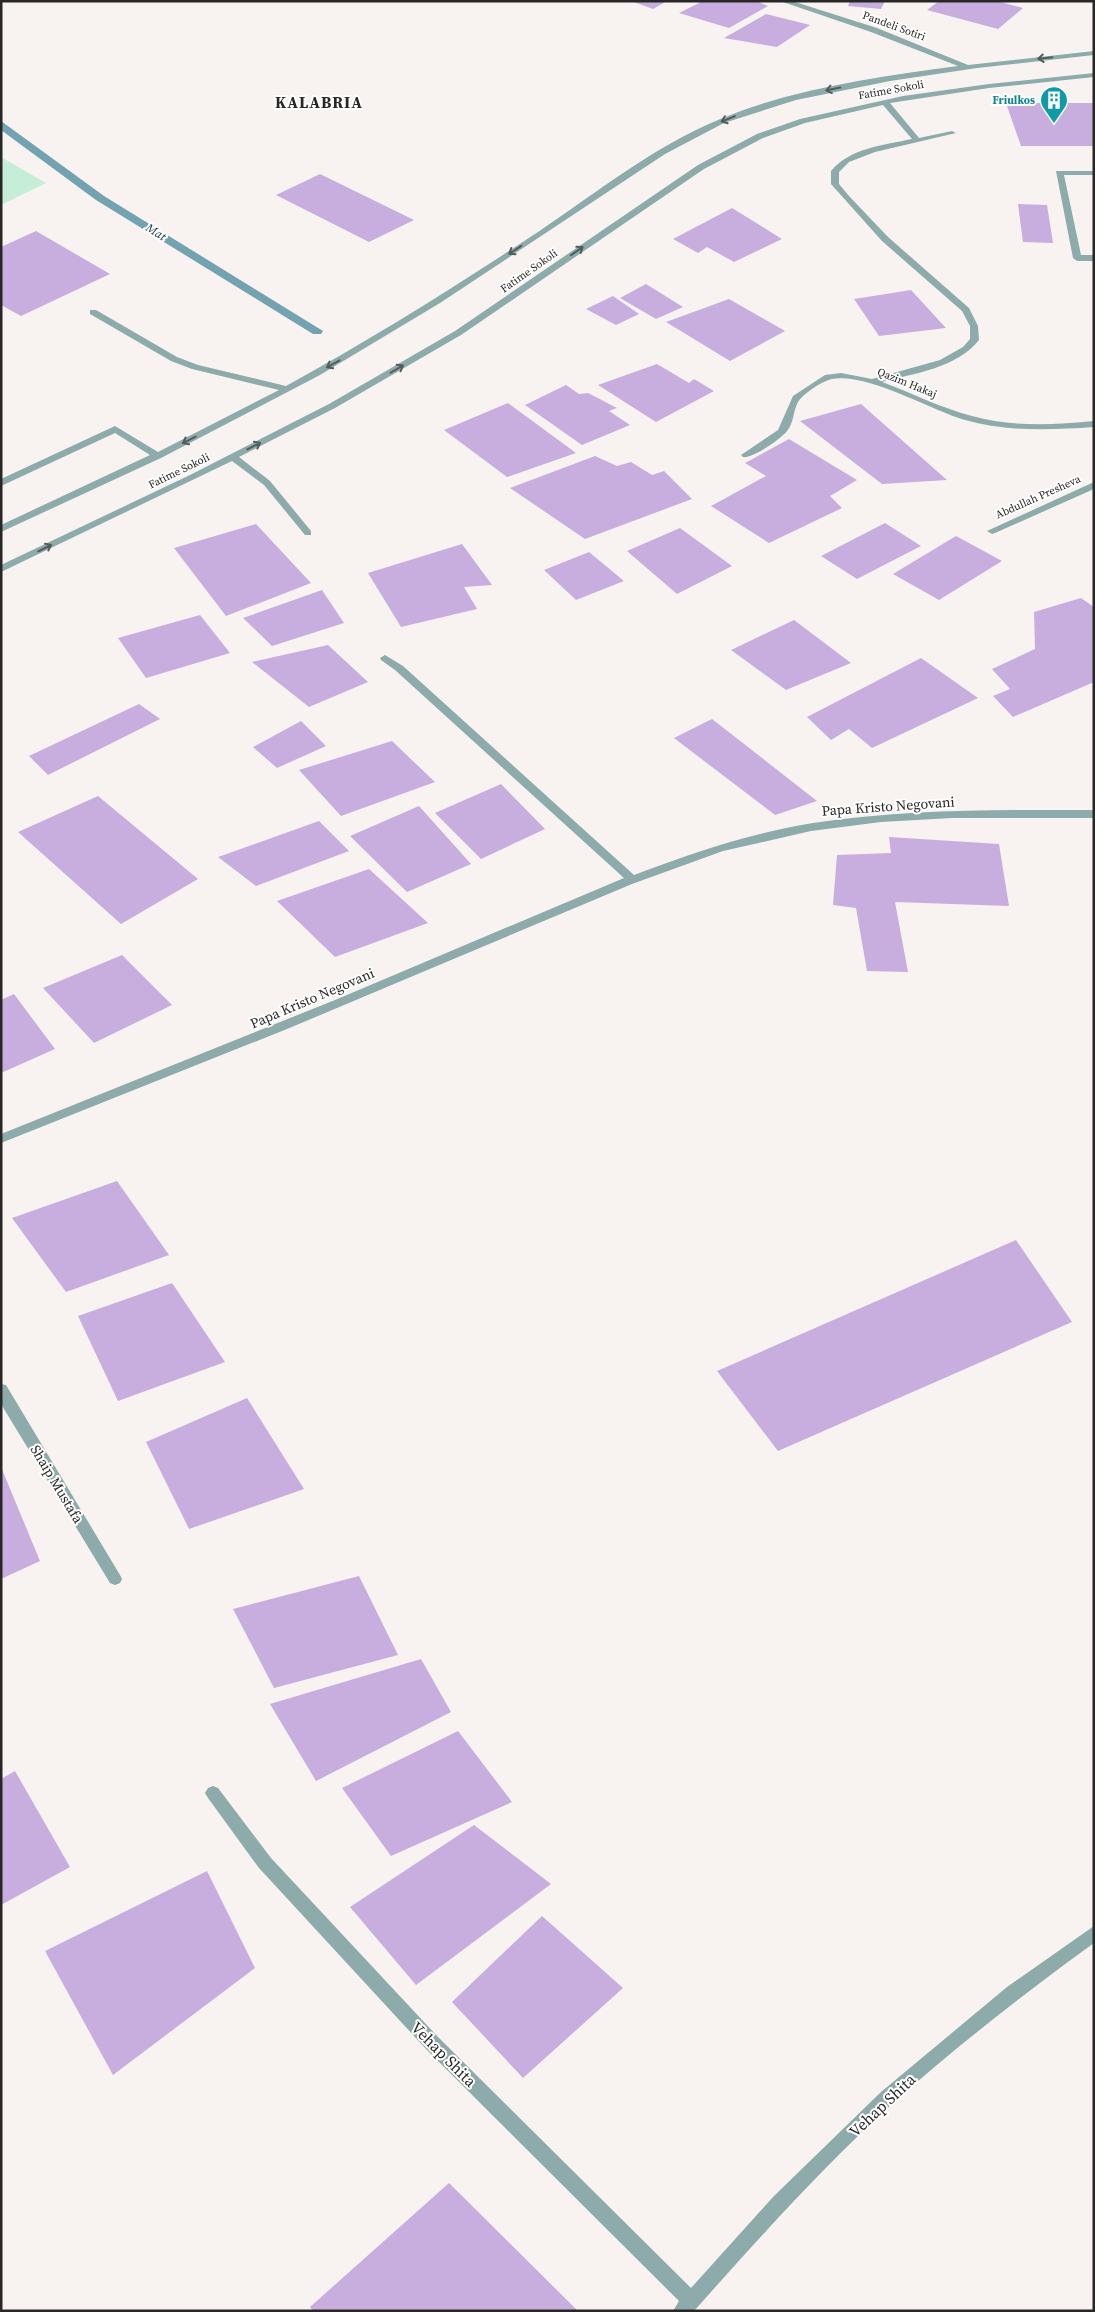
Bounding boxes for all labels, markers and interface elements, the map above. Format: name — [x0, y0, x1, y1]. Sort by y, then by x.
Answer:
street label: Pandeli Sotiri — [860, 8, 928, 44]
one-way arrow — [1038, 53, 1054, 63]
street label: Fatime Sokoli — [857, 77, 925, 103]
one-way arrow — [825, 85, 841, 94]
building icon: Friulkos — [1039, 85, 1069, 124]
district label: KALABRIA — [275, 91, 363, 113]
place label: Friulkos — [993, 93, 1035, 108]
one-way arrow — [720, 115, 736, 124]
water label: Mat — [142, 219, 170, 245]
one-way arrow — [508, 244, 522, 255]
street label: Fatime Sokoli — [498, 246, 560, 296]
one-way arrow — [570, 246, 584, 256]
one-way arrow — [326, 359, 340, 369]
one-way arrow — [390, 363, 404, 373]
street label: Qazim Hakaj — [875, 364, 939, 402]
one-way arrow — [182, 436, 197, 445]
one-way arrow — [247, 441, 262, 451]
street label: Fatime Sokoli — [146, 450, 212, 492]
street label: Abdullah Presheva — [993, 471, 1083, 522]
one-way arrow — [37, 542, 52, 552]
street label: Papa Kristo Negovani — [821, 791, 955, 821]
street label: Papa Kristo Negovani — [247, 963, 377, 1033]
street label: Shaip Mustafa — [26, 1441, 89, 1528]
street label: Vehap Shita — [407, 2017, 482, 2092]
street label: Vehap Shita — [844, 2068, 921, 2142]

